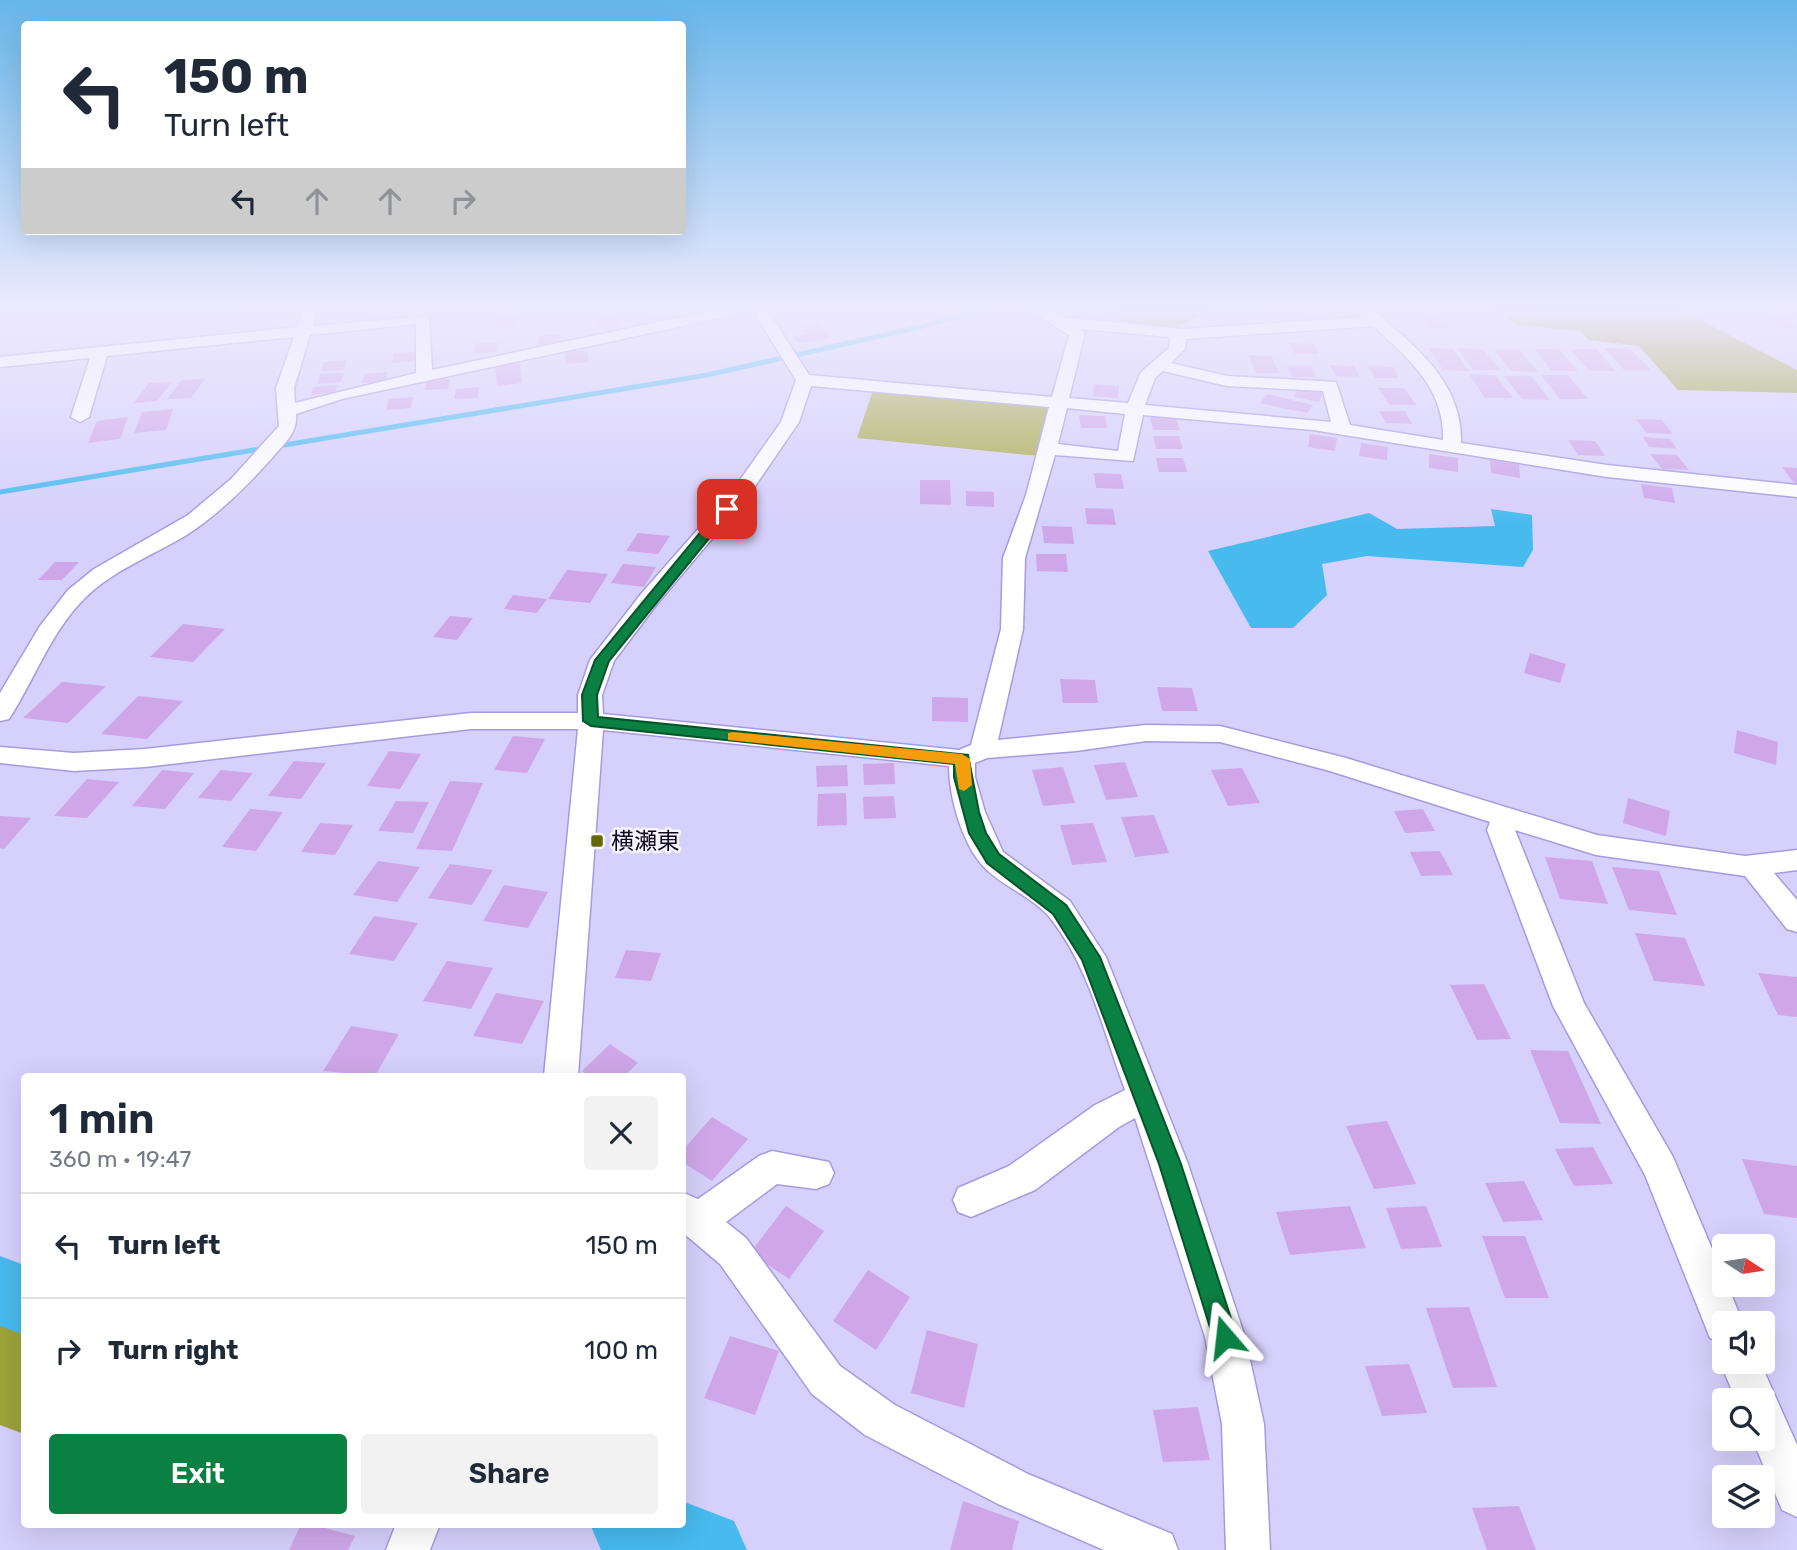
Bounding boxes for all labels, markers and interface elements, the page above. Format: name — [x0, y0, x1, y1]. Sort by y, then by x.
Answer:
text: 150 m — [164, 47, 309, 105]
icon: left — [49, 49, 140, 140]
text: Turn left — [164, 106, 289, 144]
icon: left — [225, 182, 263, 220]
icon: ahead — [298, 182, 336, 220]
icon: ahead — [371, 182, 409, 220]
icon: right — [444, 182, 482, 220]
pin — [697, 479, 757, 539]
icon: arrive — [708, 490, 746, 528]
place label: 横瀬東 — [611, 827, 680, 855]
marker: 横瀬東 — [589, 833, 605, 849]
text: 1 min — [49, 1094, 155, 1144]
button: close — [584, 1096, 658, 1170]
text: 360 m · 19:47 — [49, 1145, 191, 1173]
icon: left — [49, 1227, 87, 1265]
text: Turn left — [108, 1230, 220, 1261]
text: 150 m — [585, 1230, 658, 1261]
north arrow — [1712, 1234, 1774, 1297]
map controls — [1712, 1234, 1775, 1528]
position arrow — [1188, 1300, 1262, 1374]
button: sound — [1712, 1311, 1775, 1374]
icon: right — [49, 1332, 87, 1370]
text: Turn right — [108, 1335, 238, 1366]
text: 100 m — [584, 1335, 658, 1366]
button: search — [1712, 1388, 1775, 1451]
button: Exit — [49, 1434, 347, 1514]
button: Share — [361, 1434, 658, 1514]
button: layers — [1712, 1465, 1775, 1528]

